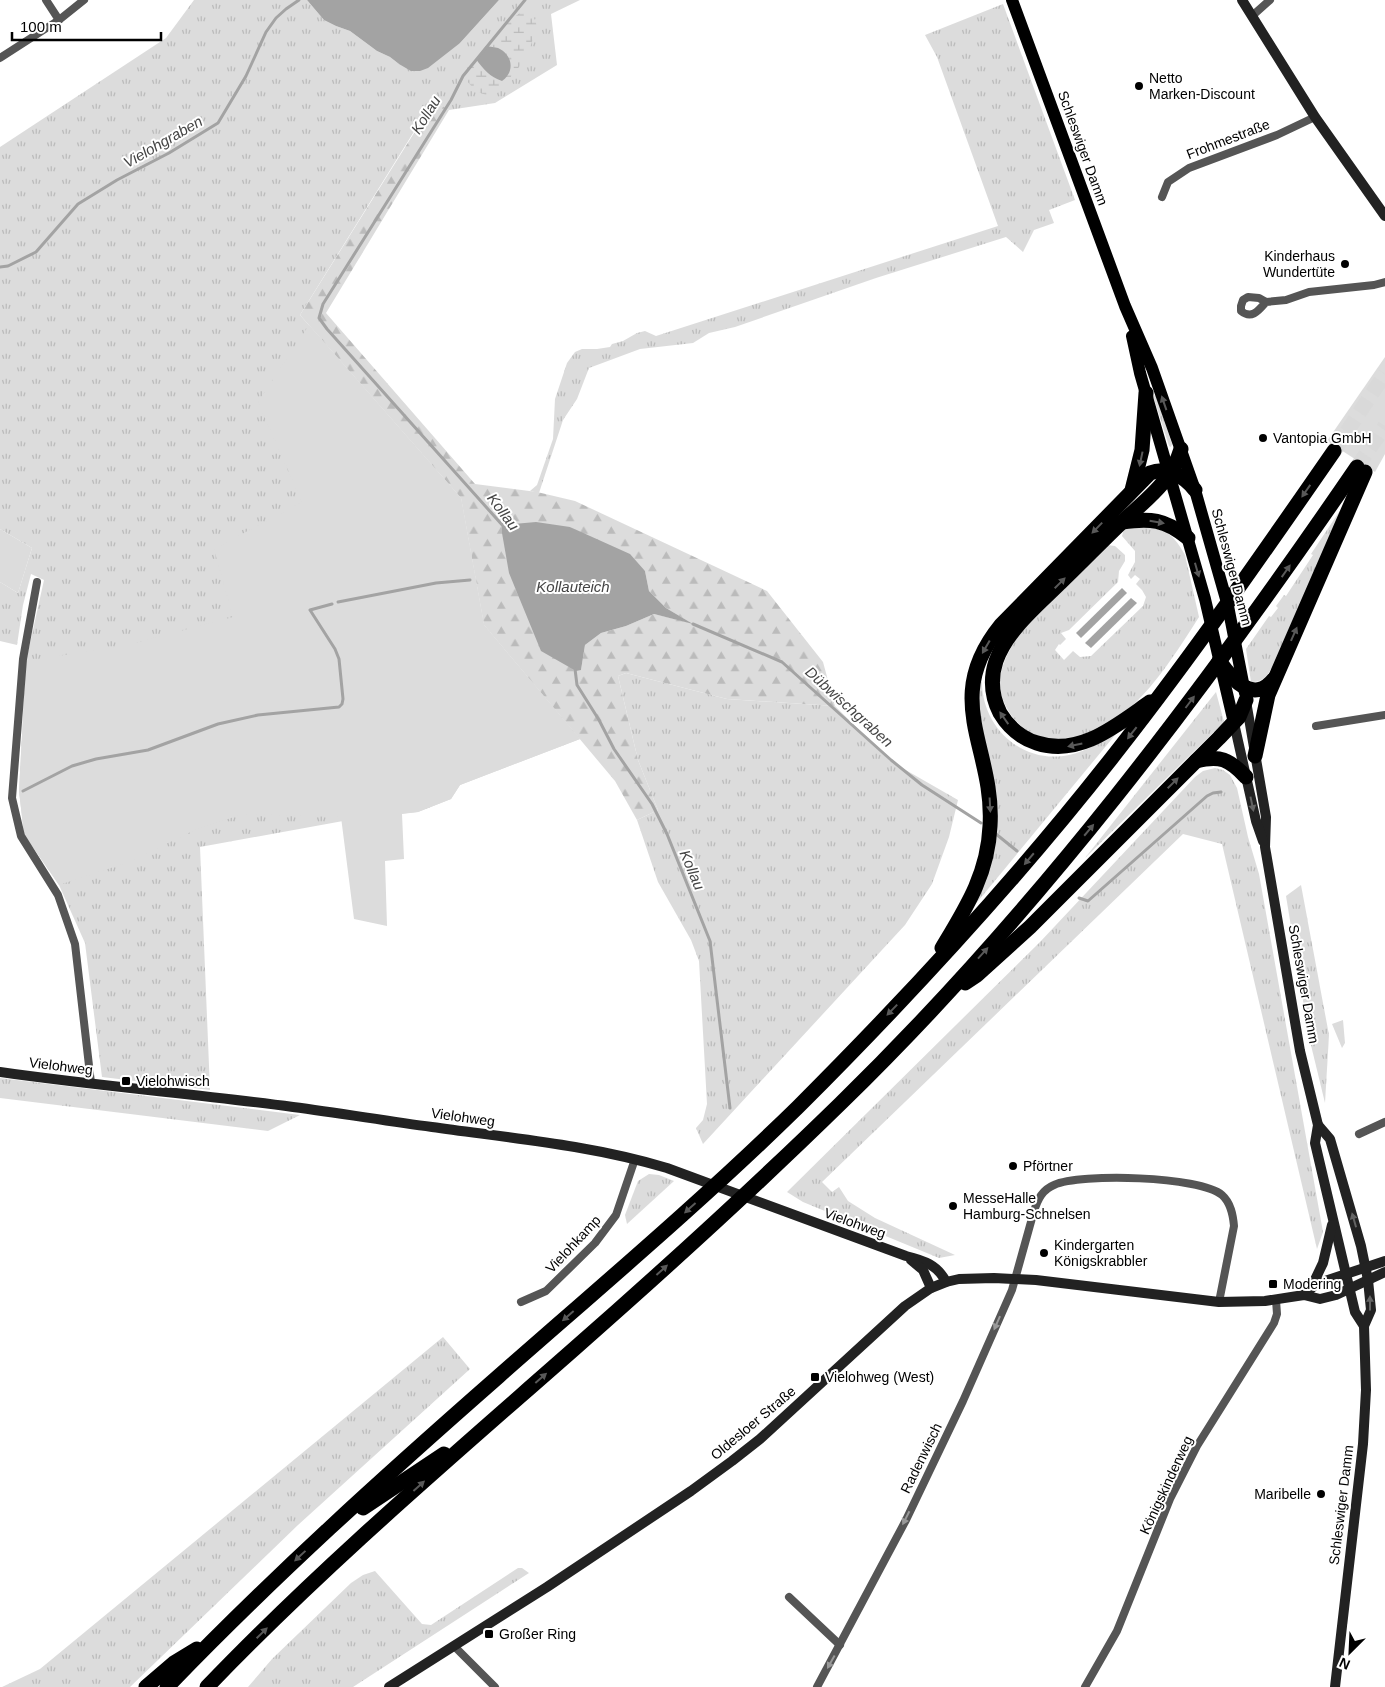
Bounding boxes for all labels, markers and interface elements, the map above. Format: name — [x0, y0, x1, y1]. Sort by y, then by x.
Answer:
scale bar — [12, 10, 161, 42]
text: 100 m — [20, 18, 62, 35]
place label: Netto Marken-Discount — [1149, 70, 1255, 102]
marker: Netto Marken-Discount — [1133, 80, 1145, 92]
street label: Schleswiger Damm — [1055, 89, 1111, 207]
water label: Kollau — [407, 92, 444, 137]
water label: Vielohgraben — [120, 112, 205, 171]
street label: Frohmestraße — [1184, 116, 1272, 162]
place label: Kinderhaus Wundertüte — [1263, 248, 1335, 280]
marker: Kinderhaus Wundertüte — [1339, 258, 1351, 270]
one-way arrow — [1160, 395, 1167, 410]
place label: Vantopia GmbH — [1273, 430, 1372, 446]
marker: Vantopia GmbH — [1257, 432, 1269, 444]
one-way arrow — [1136, 451, 1144, 467]
one-way arrow — [1301, 485, 1311, 498]
water label: Kollau — [484, 490, 523, 534]
street label: Schleswiger Damm — [1209, 507, 1255, 627]
one-way arrow — [1149, 518, 1165, 526]
one-way arrow — [1091, 522, 1103, 534]
one-way arrow — [1193, 562, 1201, 578]
one-way arrow — [1281, 564, 1291, 578]
one-way arrow — [1054, 577, 1066, 589]
water label: Kollauteich — [536, 578, 610, 595]
one-way arrow — [1290, 627, 1298, 641]
one-way arrow — [982, 640, 991, 653]
water label: Dübwischgraben — [802, 663, 897, 750]
one-way arrow — [1185, 695, 1195, 709]
one-way arrow — [999, 711, 1009, 725]
one-way arrow — [1127, 726, 1137, 740]
one-way arrow — [1067, 741, 1082, 749]
one-way arrow — [1167, 778, 1179, 790]
one-way arrow — [987, 797, 995, 813]
one-way arrow — [1248, 797, 1256, 812]
one-way arrow — [1084, 823, 1095, 836]
water label: Kollau — [676, 847, 709, 893]
one-way arrow — [1024, 852, 1035, 865]
street label: Schleswiger Damm — [1286, 923, 1322, 1045]
one-way arrow — [978, 946, 989, 959]
one-way arrow — [887, 1004, 899, 1016]
street label: Vielohweg — [28, 1054, 94, 1078]
place label: Vielohwisch — [136, 1073, 210, 1089]
marker: Vielohwisch — [120, 1075, 132, 1087]
street label: Vielohweg — [430, 1105, 496, 1129]
place label: Pförtner — [1023, 1158, 1073, 1174]
marker: Pförtner — [1007, 1160, 1019, 1172]
place label: MesseHalle Hamburg-Schnelsen — [963, 1190, 1091, 1222]
marker: MesseHalle Hamburg-Schnelsen — [947, 1200, 959, 1212]
one-way arrow — [684, 1202, 696, 1214]
street label: Vielohweg — [822, 1204, 888, 1242]
street label: Vielohkamp — [542, 1212, 604, 1276]
one-way arrow — [1349, 1213, 1357, 1228]
place label: Kindergarten Königskrabbler — [1054, 1237, 1148, 1269]
marker: Kindergarten Königskrabbler — [1038, 1247, 1050, 1259]
one-way arrow — [655, 1264, 667, 1276]
place label: Modering — [1283, 1276, 1341, 1292]
marker: Modering — [1267, 1278, 1279, 1290]
one-way arrow — [1366, 1295, 1374, 1311]
one-way arrow — [562, 1310, 574, 1321]
one-way arrow — [993, 1316, 1001, 1330]
place label: Vielohweg (West) — [825, 1369, 934, 1385]
marker: Vielohweg (West) — [809, 1371, 821, 1383]
one-way arrow — [534, 1373, 547, 1384]
street label: Oldesloer Straße — [707, 1383, 799, 1463]
street label: Radenwisch — [897, 1420, 945, 1496]
street label: Königskinderweg — [1136, 1433, 1196, 1537]
street label: Schleswiger Damm — [1326, 1444, 1356, 1566]
one-way arrow — [412, 1480, 424, 1492]
place label: Maribelle — [1254, 1486, 1311, 1502]
marker: Maribelle — [1315, 1488, 1327, 1500]
one-way arrow — [902, 1511, 910, 1525]
one-way arrow — [294, 1550, 306, 1562]
place label: Großer Ring — [499, 1626, 576, 1642]
one-way arrow — [255, 1627, 267, 1639]
north arrow — [1325, 1627, 1375, 1677]
marker: Großer Ring — [483, 1628, 495, 1640]
one-way arrow — [827, 1655, 835, 1669]
text: N — [1337, 1655, 1353, 1673]

